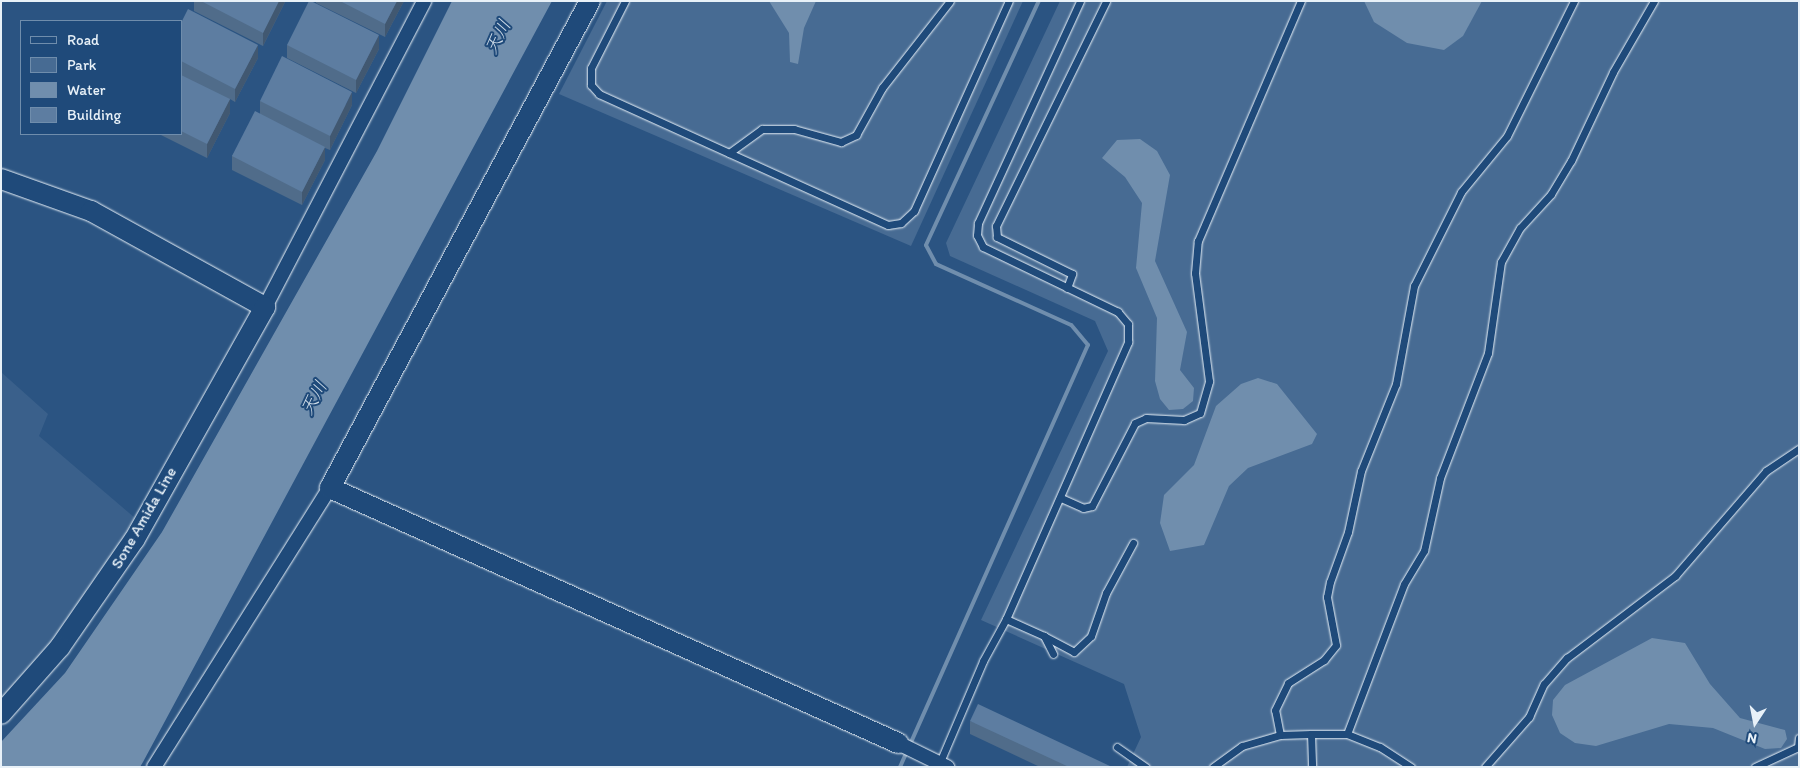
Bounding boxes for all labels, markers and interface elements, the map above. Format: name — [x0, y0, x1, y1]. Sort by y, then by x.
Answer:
water label: 天川 — [480, 16, 516, 58]
legend — [20, 20, 182, 135]
text: Road — [67, 31, 99, 49]
text: Park — [67, 56, 97, 74]
text: Water — [67, 81, 105, 99]
text: Building — [67, 106, 121, 124]
water label: 天川 — [296, 377, 332, 419]
street label: Sone Amida Line — [107, 464, 181, 572]
north arrow — [1730, 698, 1780, 748]
text: N — [1746, 729, 1758, 747]

